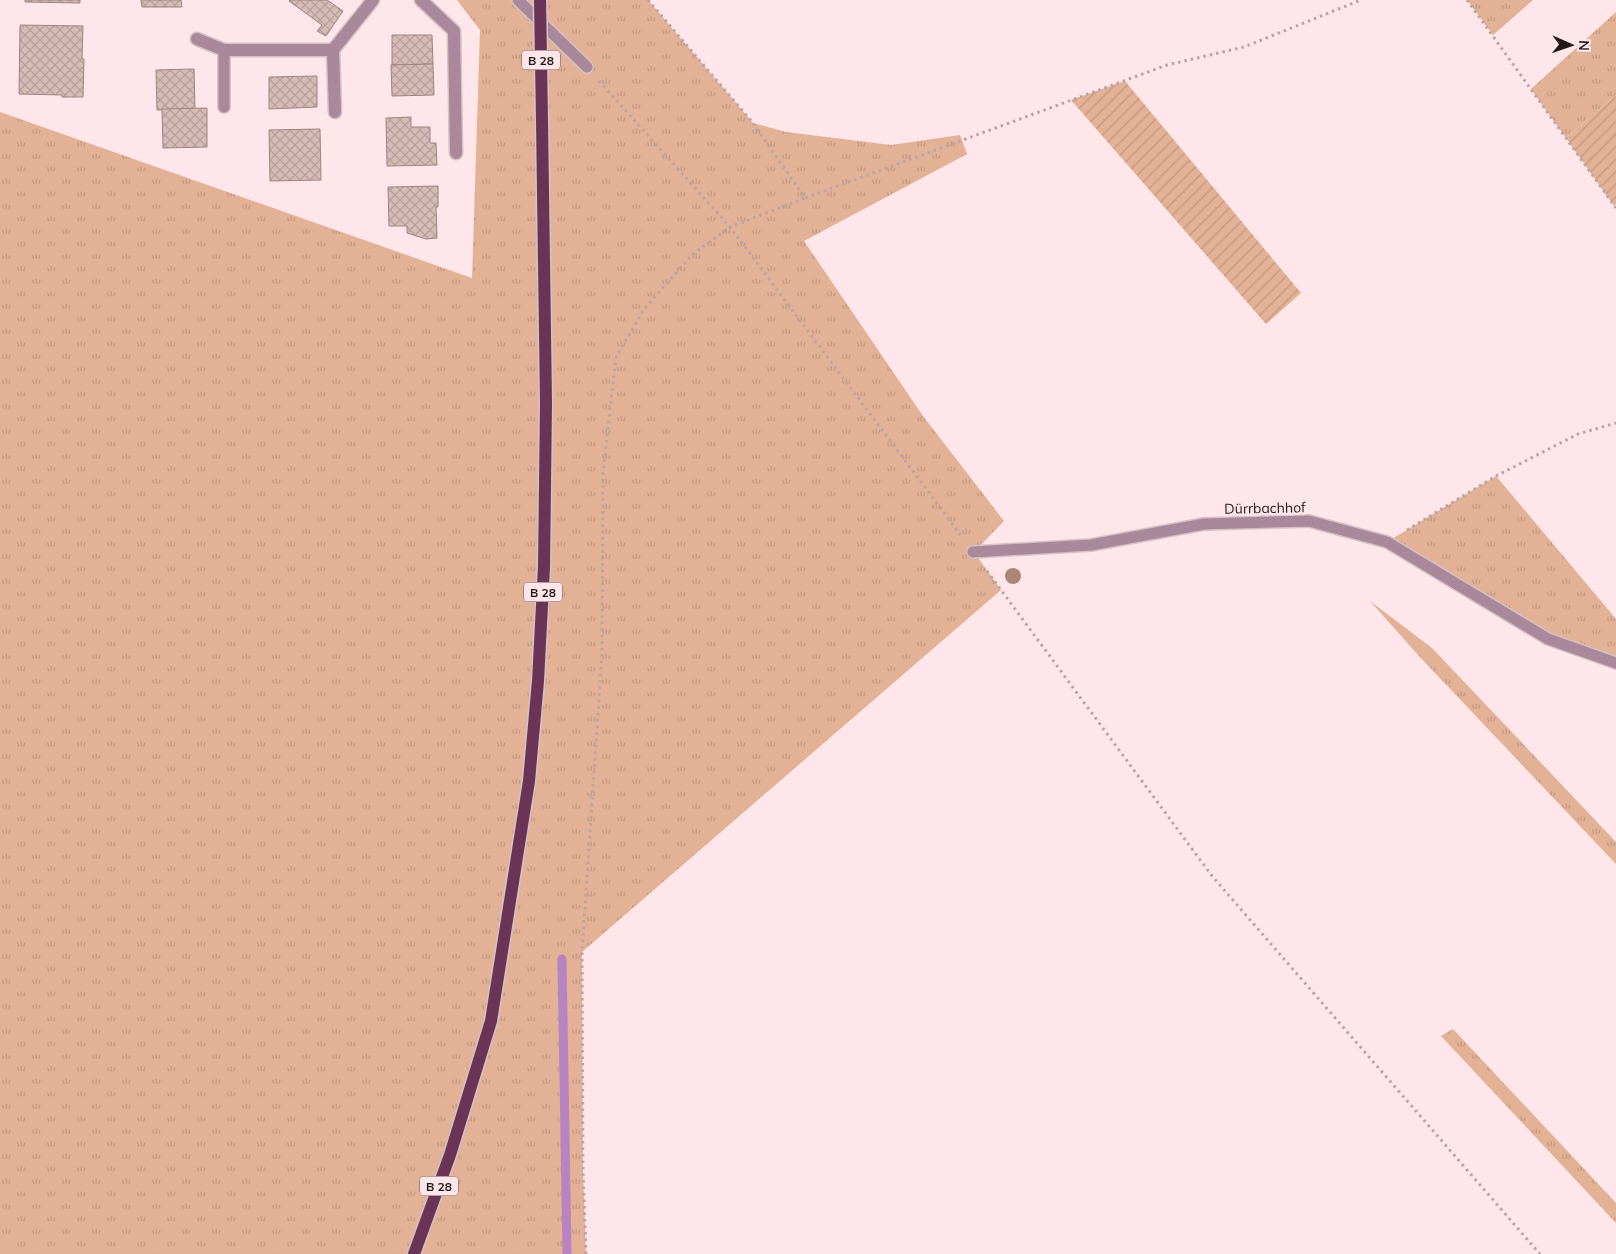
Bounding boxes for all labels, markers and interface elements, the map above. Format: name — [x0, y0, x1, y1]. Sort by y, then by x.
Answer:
north arrow — [1546, 20, 1596, 70]
text: N — [1575, 40, 1593, 51]
road number: B 28 — [522, 50, 560, 70]
street label: Dürrbachhof — [1224, 498, 1306, 518]
road number: B 28 — [524, 582, 562, 602]
road number: B 28 — [420, 1176, 458, 1196]

